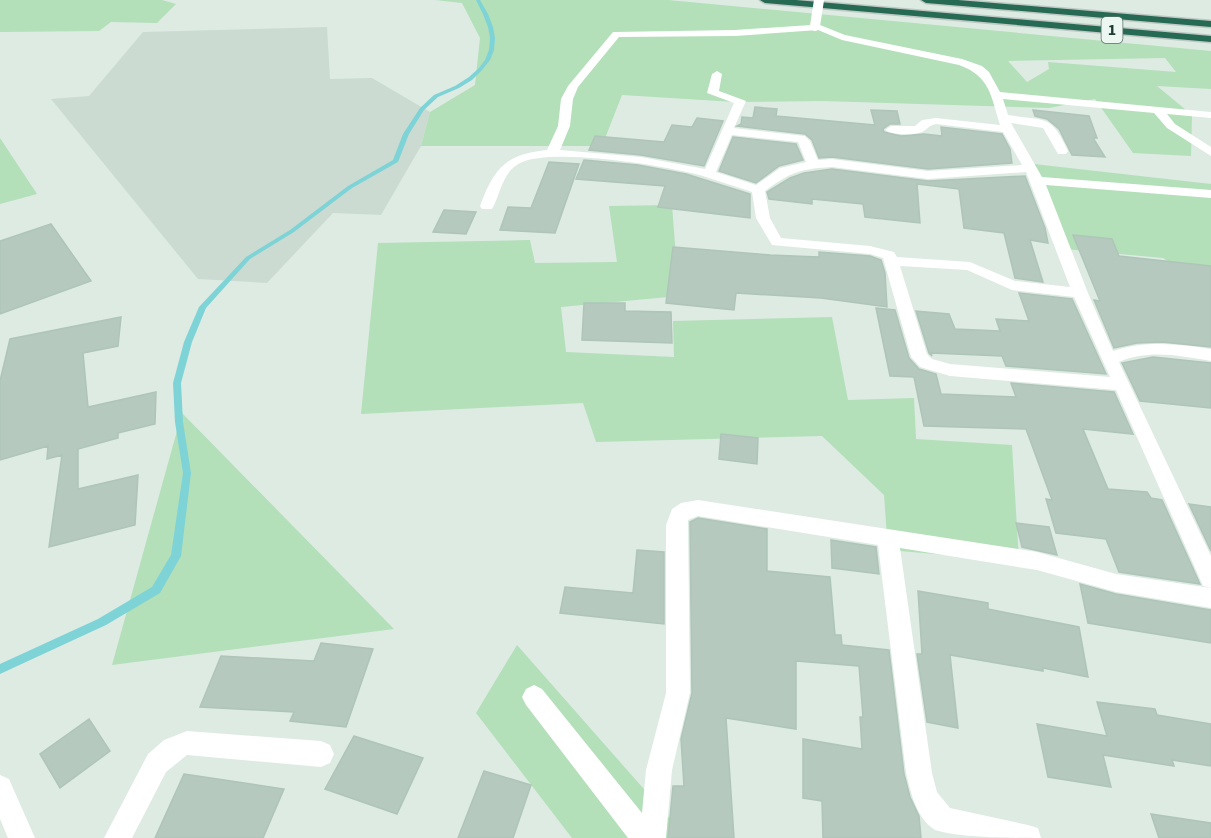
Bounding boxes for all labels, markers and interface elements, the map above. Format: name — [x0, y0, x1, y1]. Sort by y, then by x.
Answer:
road number: 1 — [1102, 17, 1122, 43]

